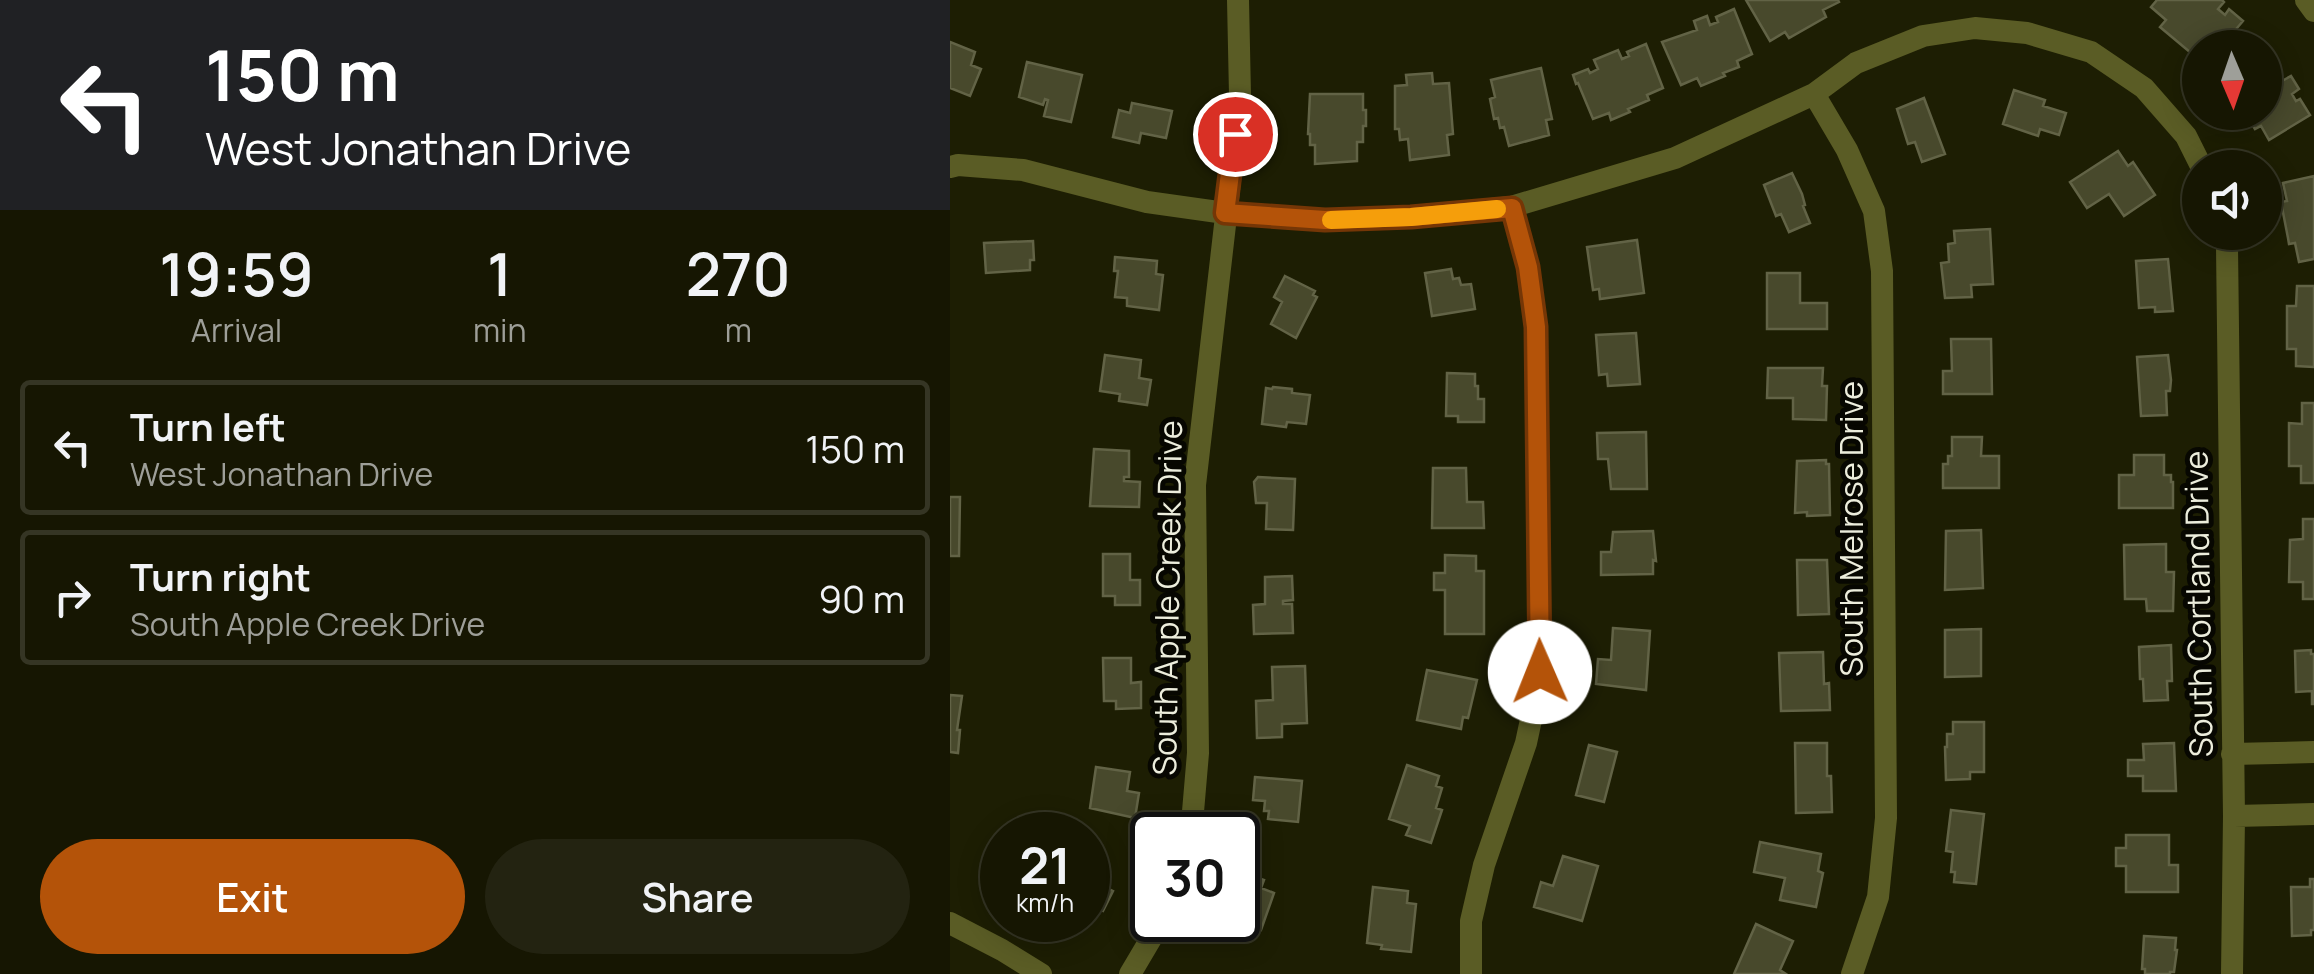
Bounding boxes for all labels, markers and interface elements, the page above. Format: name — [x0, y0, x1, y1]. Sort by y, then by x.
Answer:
text: 150 m — [205, 26, 400, 122]
north arrow — [2182, 30, 2282, 130]
map controls — [2182, 30, 2282, 250]
icon: left — [40, 40, 170, 170]
pin — [1193, 92, 1278, 177]
icon: arrive — [1208, 107, 1263, 162]
text: West Jonathan Drive — [205, 117, 631, 179]
button: sound — [2182, 150, 2282, 250]
text: 19:59 — [159, 232, 314, 314]
text: 1 — [487, 232, 512, 314]
text: 270 — [686, 232, 791, 314]
text: Arrival — [191, 308, 282, 352]
text: min — [473, 308, 527, 352]
text: m — [725, 308, 752, 352]
street label: South Melrose Drive — [1829, 381, 1873, 677]
text: Turn left — [130, 400, 286, 452]
icon: left — [45, 420, 100, 475]
street label: South Apple Creek Drive — [1142, 420, 1192, 776]
text: 150 m — [805, 422, 905, 474]
street label: South Cortland Drive — [2173, 450, 2223, 758]
text: West Jonathan Drive — [130, 452, 433, 496]
text: Turn right — [130, 550, 311, 602]
icon: right — [45, 570, 100, 625]
text: 90 m — [818, 572, 905, 624]
text: South Apple Creek Drive — [130, 602, 485, 646]
position arrow — [1488, 620, 1592, 724]
speed limit sign: 30 — [1130, 812, 1260, 942]
text: 21 — [1019, 831, 1071, 899]
button: Exit — [40, 839, 465, 954]
button: Share — [485, 839, 910, 954]
text: km/h — [1016, 885, 1074, 920]

